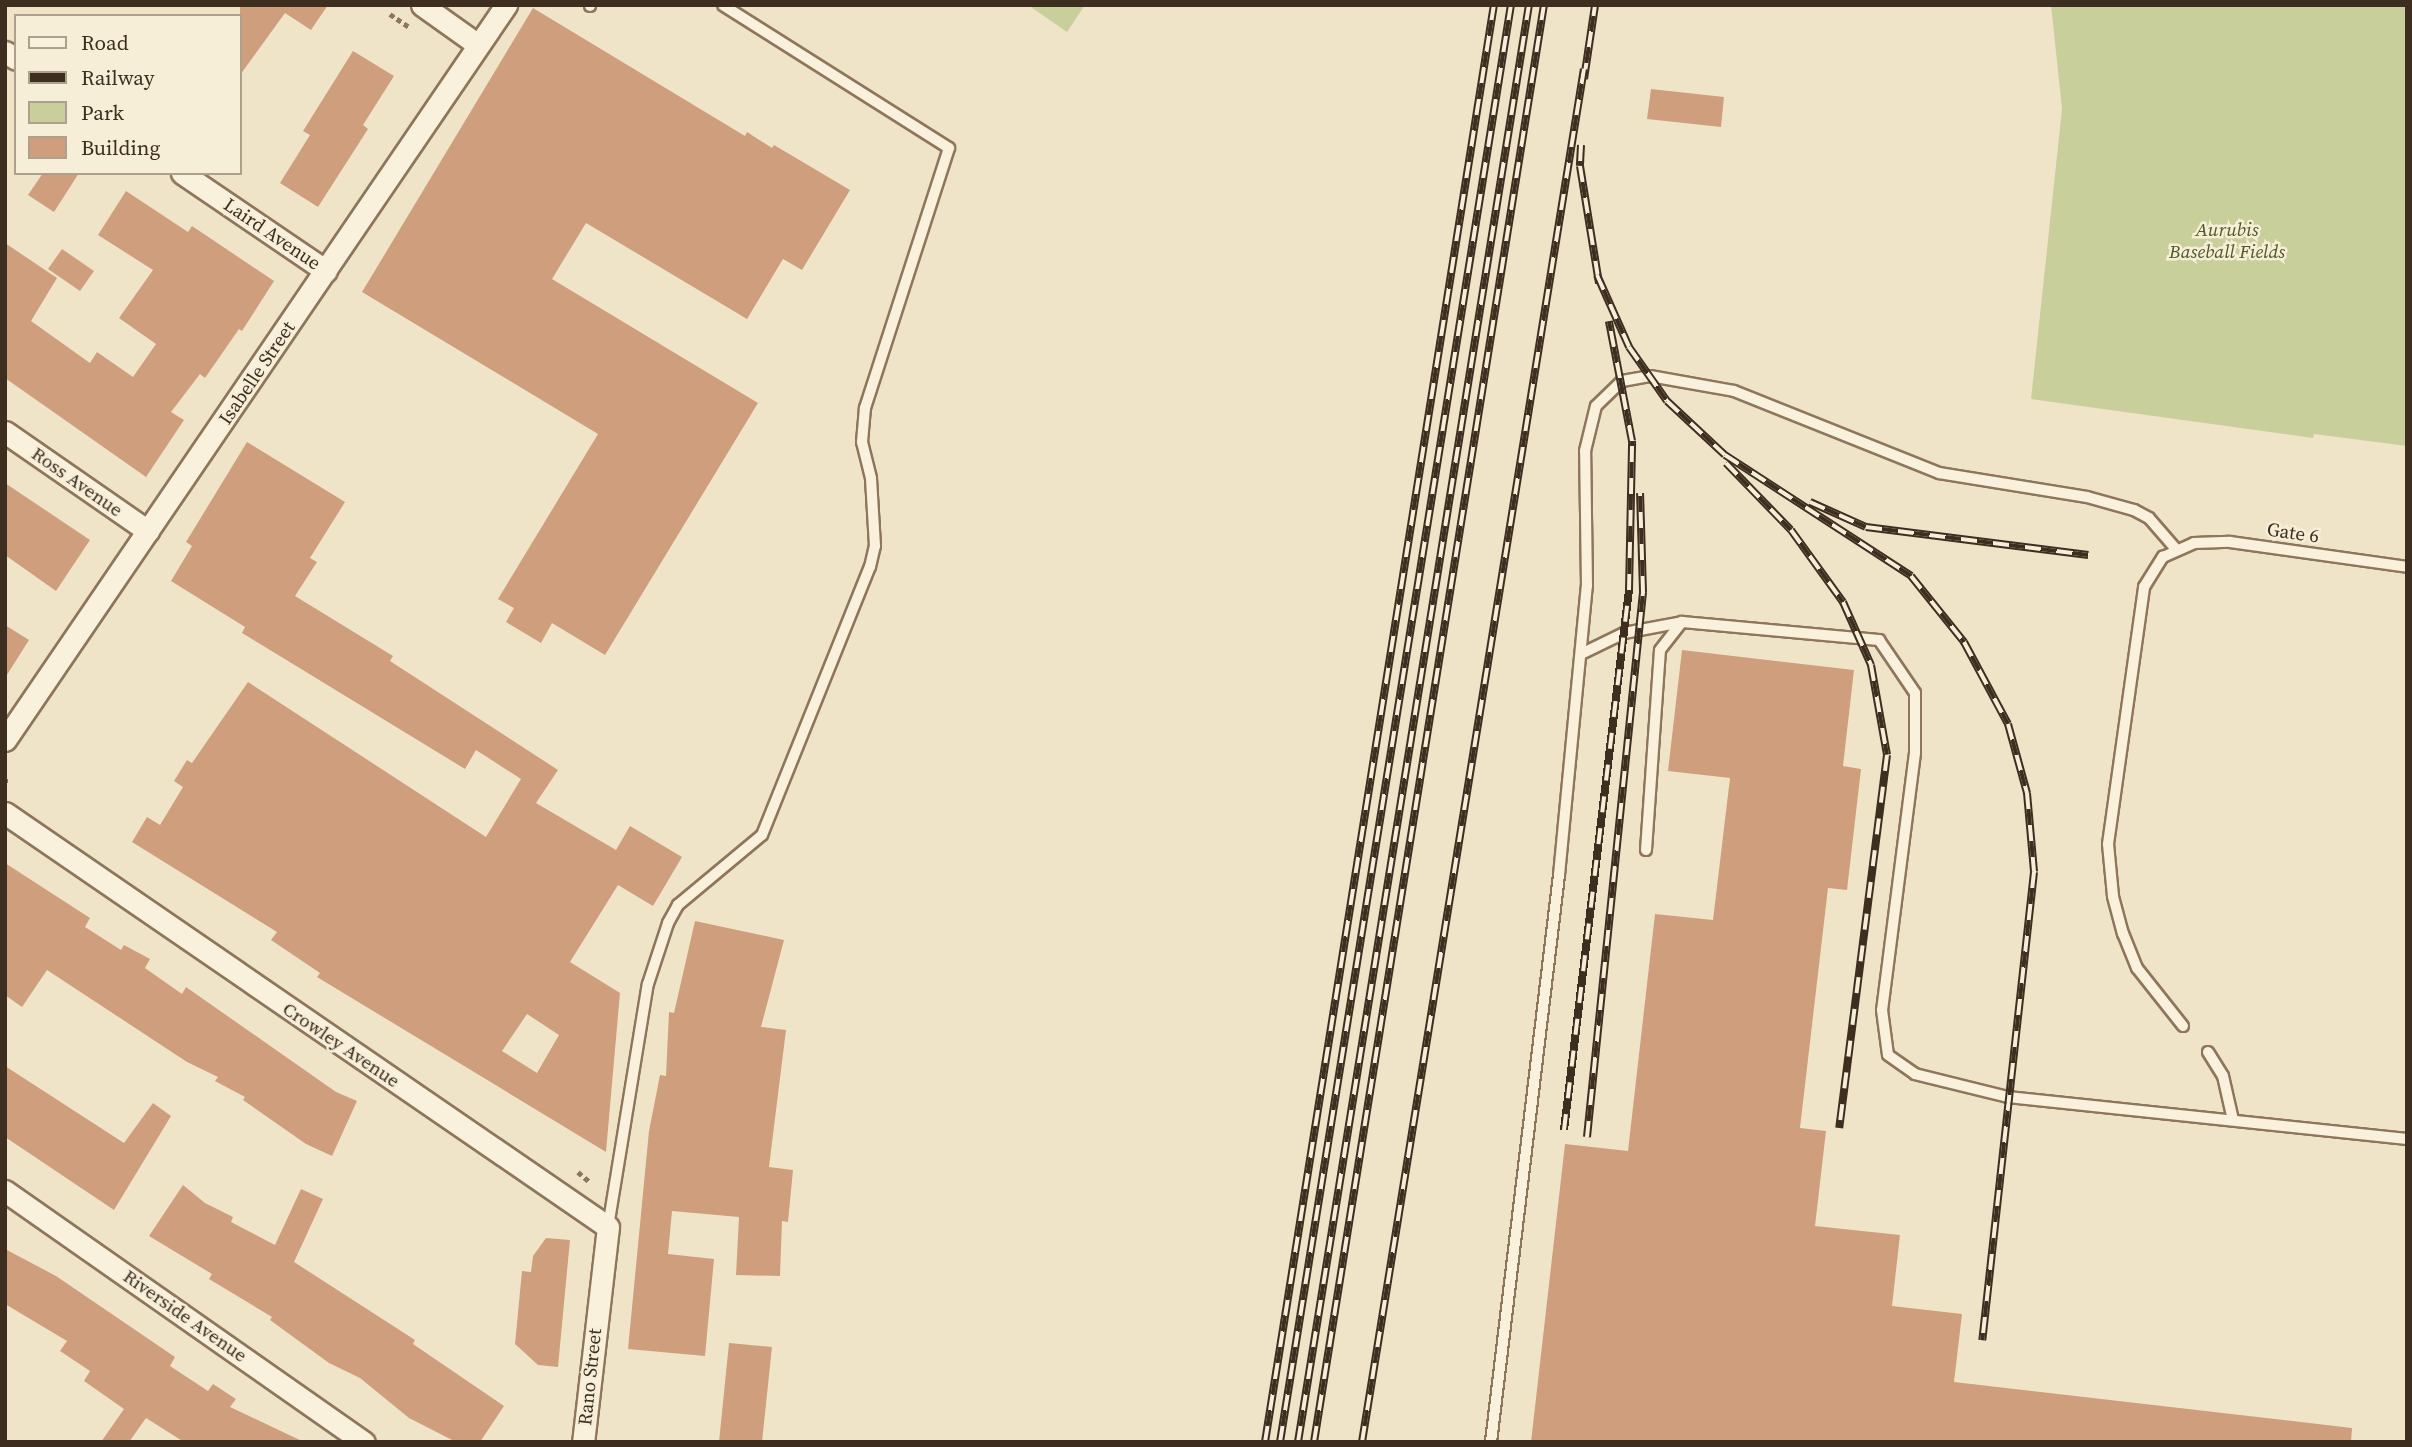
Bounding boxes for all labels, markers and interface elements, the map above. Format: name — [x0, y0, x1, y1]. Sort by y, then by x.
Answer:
legend — [14, 14, 242, 175]
text: Road — [81, 28, 129, 57]
text: Railway — [81, 63, 155, 92]
text: Park — [81, 98, 124, 127]
text: Building — [81, 133, 160, 162]
street label: Laird Avenue — [219, 193, 325, 275]
park label: Aurubis Baseball Fields — [2169, 219, 2285, 263]
street label: Isabelle Street — [214, 317, 300, 429]
street label: Ross Avenue — [27, 442, 127, 522]
street label: Gate 6 — [2265, 518, 2321, 548]
street label: Crowley Avenue — [278, 997, 404, 1093]
street label: Riverside Avenue — [119, 1265, 251, 1367]
street label: Rano Street — [574, 1327, 606, 1427]

